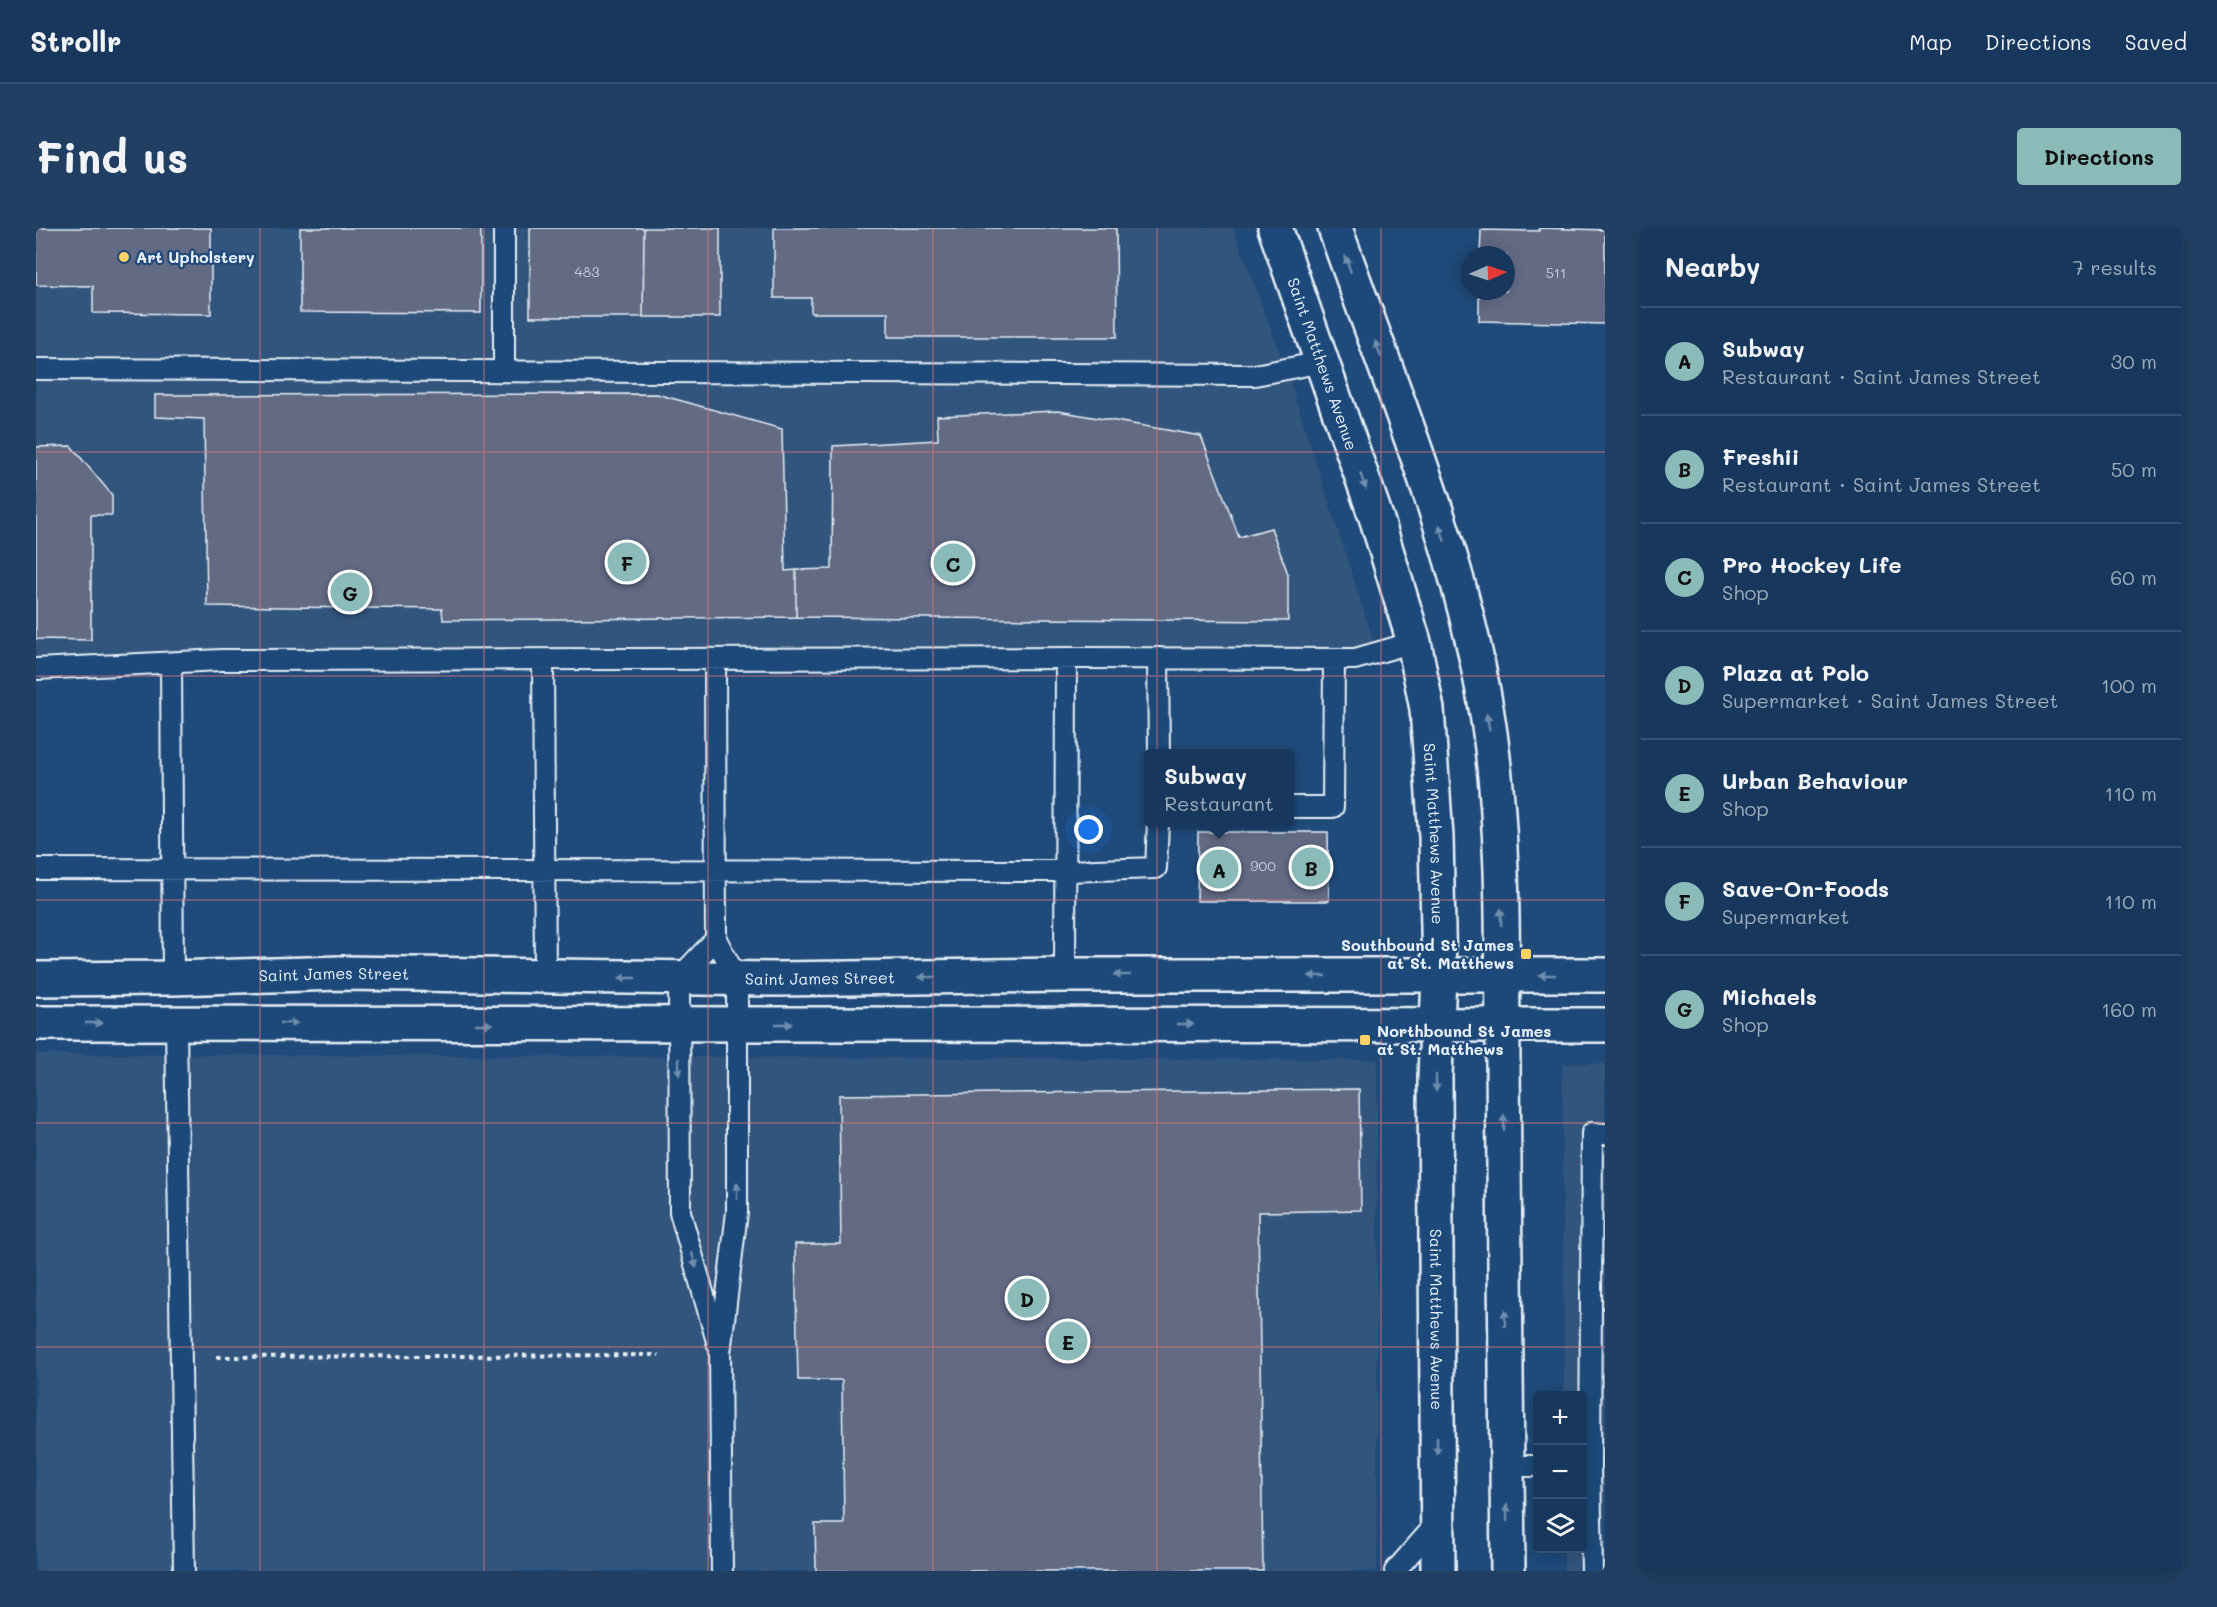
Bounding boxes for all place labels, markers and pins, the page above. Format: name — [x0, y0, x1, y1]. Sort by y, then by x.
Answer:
place label: Art Upholstery — [136, 246, 255, 267]
marker: Art Upholstery — [117, 250, 131, 264]
pin: F — [608, 540, 646, 584]
pin: C — [934, 540, 972, 586]
pin: G — [330, 570, 370, 614]
pin: B — [1292, 844, 1330, 890]
pin: A — [1200, 846, 1238, 892]
place label: Southbound St James at St. Matthews — [1341, 934, 1514, 973]
marker: Southbound St James at St. Matthews — [1519, 947, 1533, 961]
place label: Northbound St James at St. Matthews — [1377, 1020, 1551, 1059]
marker: Northbound St James at St. Matthews — [1358, 1033, 1372, 1047]
pin: D — [1008, 1276, 1046, 1320]
pin: E — [1048, 1318, 1088, 1364]

